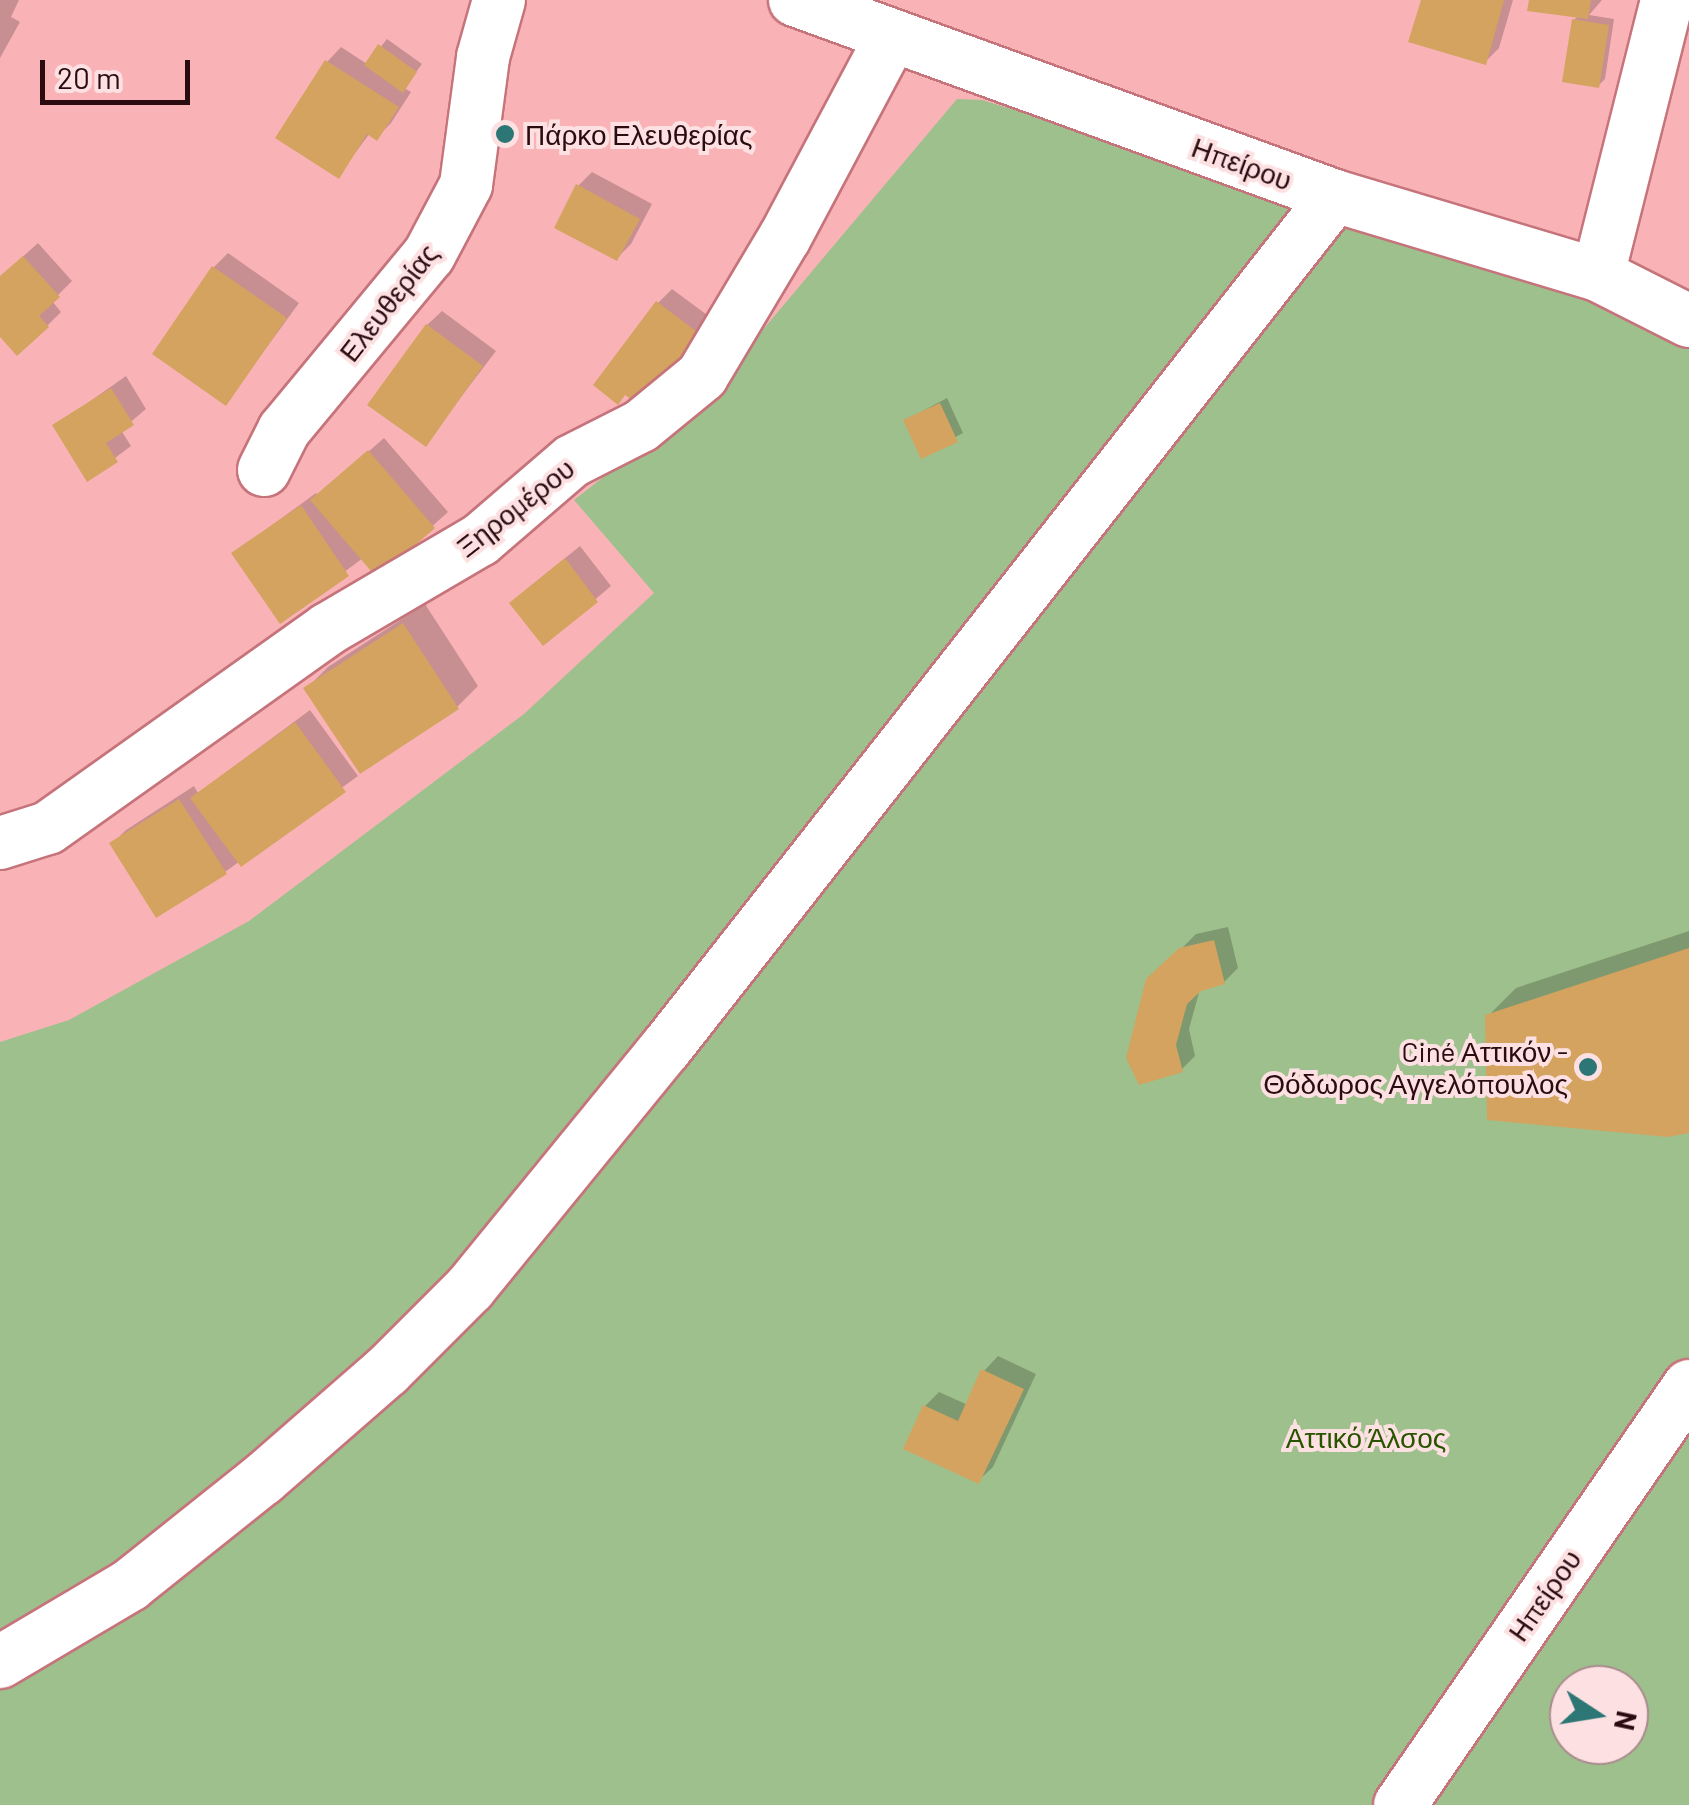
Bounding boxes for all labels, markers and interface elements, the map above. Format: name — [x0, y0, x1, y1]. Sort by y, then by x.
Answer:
scale bar — [45, 40, 195, 102]
text: 20 m — [57, 59, 121, 95]
place label: Πάρκο Ελευθερίας — [525, 117, 753, 151]
marker: Πάρκο Ελευθερίας — [494, 123, 516, 145]
street label: Ηπείρου — [1187, 129, 1297, 197]
street label: Ελευθερίας — [332, 236, 444, 368]
street label: Ξηρομέρου — [450, 451, 580, 563]
place label: Ciné Αττικόν - Θόδωρος Αγγελόπουλος — [1263, 1034, 1568, 1100]
marker: Ciné Αττικόν - Θόδωρος Αγγελόπουλος — [1577, 1056, 1599, 1078]
park label: Αττικό Άλσος — [1286, 1420, 1446, 1454]
street label: Ηπείρου — [1500, 1543, 1588, 1647]
north arrow — [1549, 1665, 1649, 1765]
text: N — [1608, 1708, 1645, 1733]

